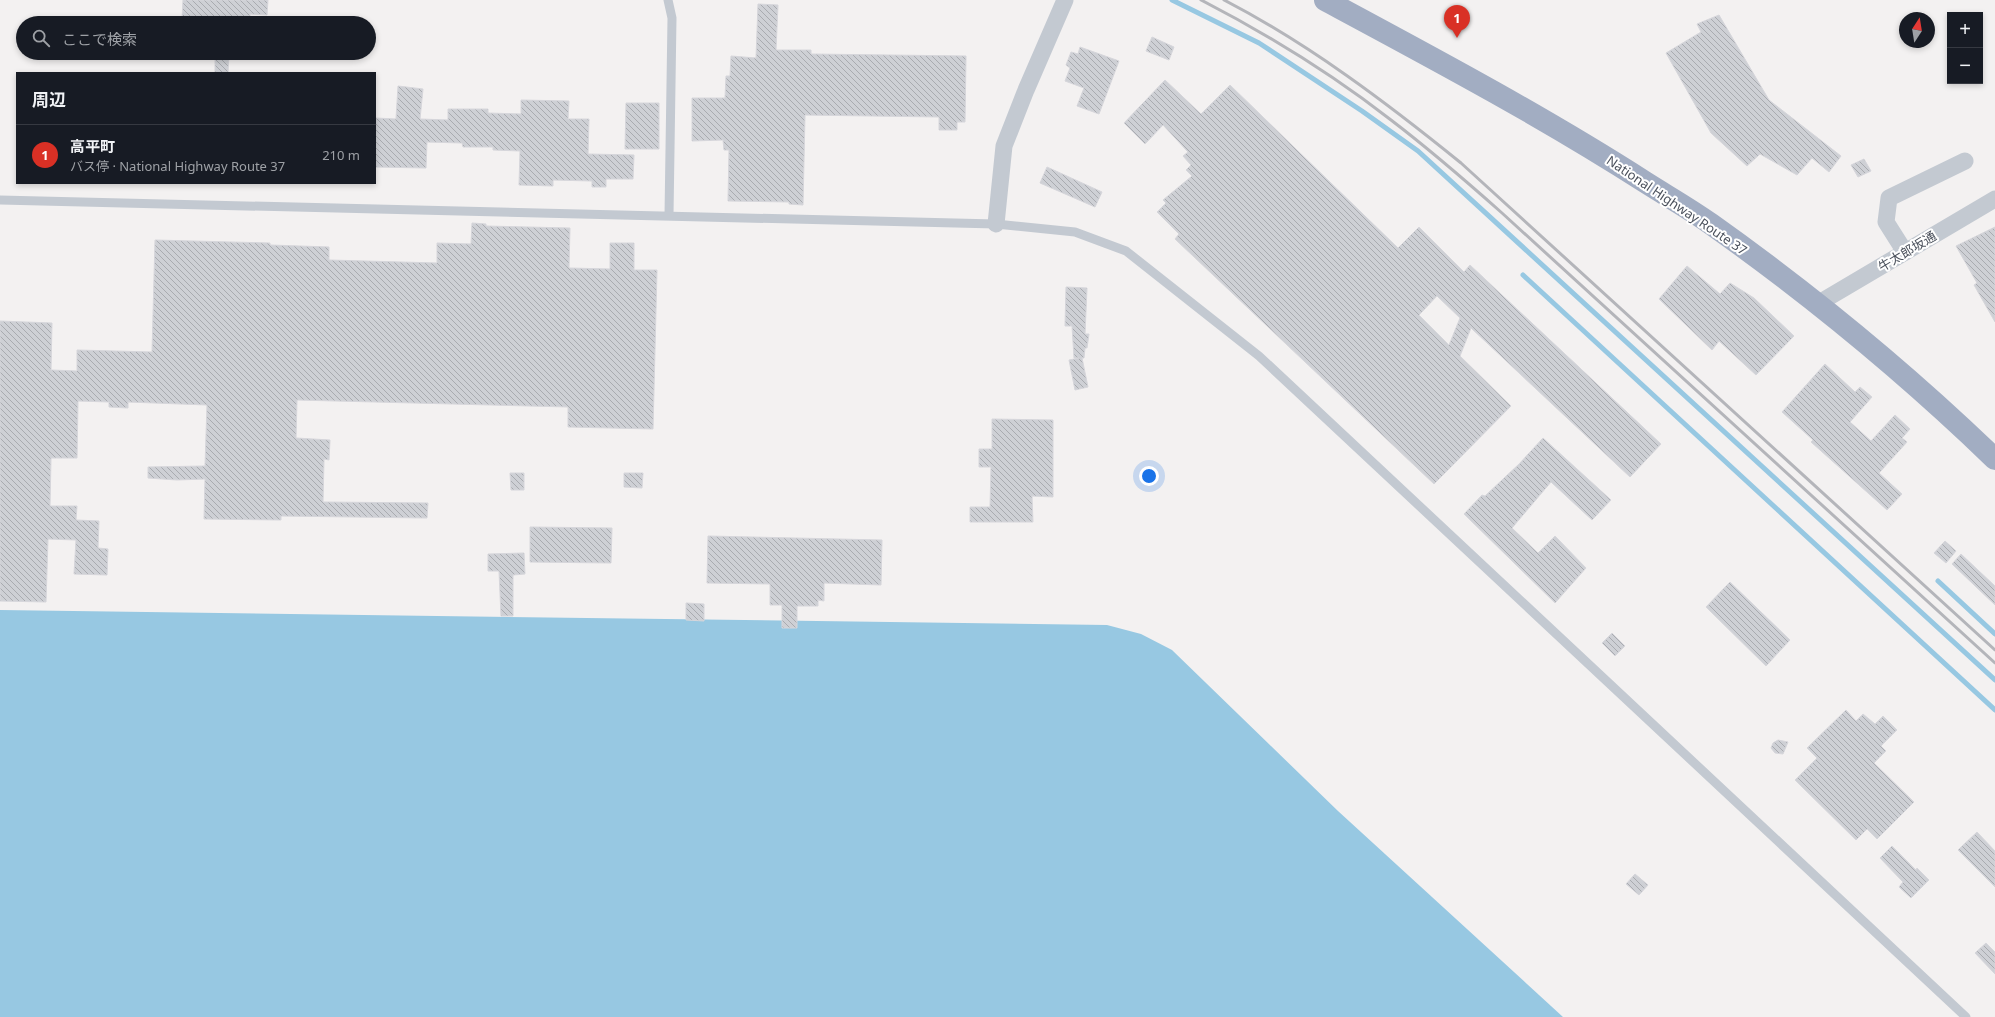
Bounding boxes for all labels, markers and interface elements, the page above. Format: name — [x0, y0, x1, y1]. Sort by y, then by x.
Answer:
pin: 1 — [1444, 5, 1470, 38]
north arrow — [1899, 12, 1935, 48]
map controls — [1947, 12, 1983, 84]
button: + — [1947, 12, 1983, 48]
search box — [16, 16, 376, 60]
icon: search — [30, 27, 52, 49]
text: ここで検索 — [62, 29, 137, 49]
button: − — [1947, 48, 1983, 84]
text: 周辺 — [32, 88, 66, 111]
text: 高平町 — [70, 136, 115, 156]
text: 1 — [41, 146, 49, 164]
text: 210 m — [322, 146, 360, 164]
street label: National Highway Route 37 — [1603, 151, 1751, 259]
text: バス停 · National Highway Route 37 — [70, 157, 285, 175]
street label: 牛太郎坂通 — [1875, 227, 1939, 275]
your location — [1139, 466, 1159, 486]

